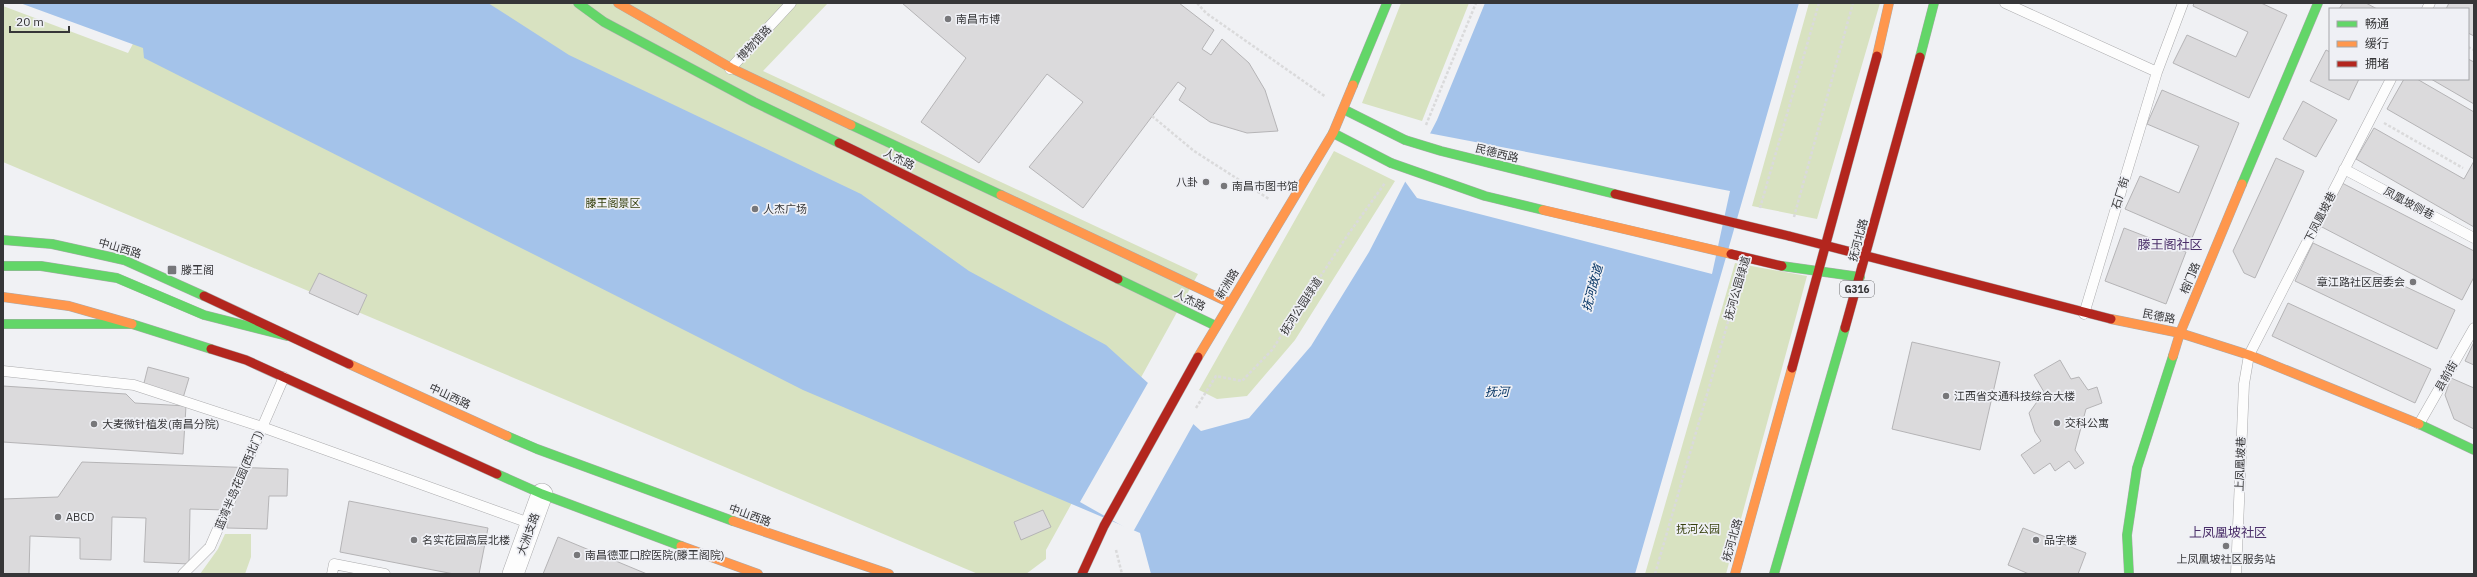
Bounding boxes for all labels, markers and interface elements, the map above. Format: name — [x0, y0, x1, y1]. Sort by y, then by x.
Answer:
scale bar — [10, 8, 69, 34]
legend — [2329, 8, 2469, 80]
place label: 南昌市博 — [956, 12, 1000, 26]
text: 20 m — [16, 14, 44, 29]
marker: 南昌市博 — [943, 14, 953, 24]
text: 畅通 — [2365, 16, 2389, 31]
street label: 博物馆路 — [734, 22, 774, 64]
text: 缓行 — [2365, 36, 2389, 51]
text: 拥堵 — [2365, 56, 2389, 71]
street label: 民德西路 — [1474, 141, 1520, 165]
street label: 人杰路 — [881, 145, 917, 173]
place label: 八卦 — [1176, 175, 1198, 189]
street label: 石厂街 — [2108, 175, 2132, 211]
marker: 八卦 — [1201, 177, 1211, 187]
place label: 南昌市图书馆 — [1232, 179, 1298, 193]
marker: 南昌市图书馆 — [1219, 181, 1229, 191]
street label: 凤凰坡侧巷 — [2381, 184, 2437, 222]
street label: 下凤凰坡巷 — [2301, 189, 2339, 245]
park label: 滕王阁景区 — [586, 196, 641, 210]
place label: 人杰广场 — [763, 202, 807, 216]
marker: 人杰广场 — [750, 204, 760, 214]
street label: 抚河北路 — [1846, 217, 1870, 263]
street label: 中山西路 — [97, 235, 143, 261]
district label: 滕王阁社区 — [2137, 236, 2203, 253]
street label: 抚河公园绿道 — [1721, 254, 1753, 322]
street label: 榕门路 — [2177, 260, 2203, 296]
water label: 抚河故道 — [1579, 261, 1606, 313]
place label: 滕王阁 — [181, 263, 214, 277]
marker: 滕王阁 — [166, 264, 178, 276]
street label: 新洲路 — [1213, 266, 1241, 302]
street label: 抚河公园绿道 — [1277, 275, 1325, 337]
place label: 章江路社区居委会 — [2317, 275, 2405, 289]
marker: 章江路社区居委会 — [2408, 277, 2418, 287]
road number: G316 — [1840, 281, 1874, 297]
street label: 人杰路 — [1172, 286, 1208, 314]
street label: 民德路 — [2141, 306, 2177, 326]
street label: 县前街 — [2432, 358, 2460, 394]
street label: 中山西路 — [427, 380, 473, 412]
water label: 抚河 — [1485, 384, 1511, 399]
place label: 江西省交通科技综合大楼 — [1954, 389, 2075, 403]
marker: 江西省交通科技综合大楼 — [1941, 391, 1951, 401]
place label: 交科公寓 — [2065, 416, 2109, 430]
place label: 大麦微针植发(南昌分院) — [102, 417, 219, 431]
marker: 交科公寓 — [2052, 418, 2062, 428]
marker: 大麦微针植发(南昌分院) — [89, 419, 99, 429]
street label: 蓝湾半岛花园(西北门) — [212, 428, 266, 532]
street label: 上凤凰坡巷 — [2232, 436, 2248, 492]
street label: 中山西路 — [727, 501, 773, 529]
place label: ABCD — [66, 510, 94, 524]
street label: 大洲支路 — [514, 511, 542, 557]
marker: ABCD — [53, 512, 63, 522]
street label: 抚河北路 — [1719, 517, 1745, 563]
park label: 抚河公园 — [1676, 522, 1720, 536]
district label: 上凤凰坡社区 — [2189, 524, 2267, 541]
place label: 名实花园高层北楼 — [422, 533, 510, 547]
place label: 品字楼 — [2044, 533, 2077, 547]
marker: 名实花园高层北楼 — [409, 535, 419, 545]
marker: 品字楼 — [2031, 535, 2041, 545]
marker: 上凤凰坡社区服务站 — [2221, 541, 2231, 551]
place label: 南昌德亚口腔医院(滕王阁院) — [585, 548, 724, 562]
marker: 南昌德亚口腔医院(滕王阁院) — [572, 550, 582, 560]
place label: 上凤凰坡社区服务站 — [2177, 552, 2276, 566]

